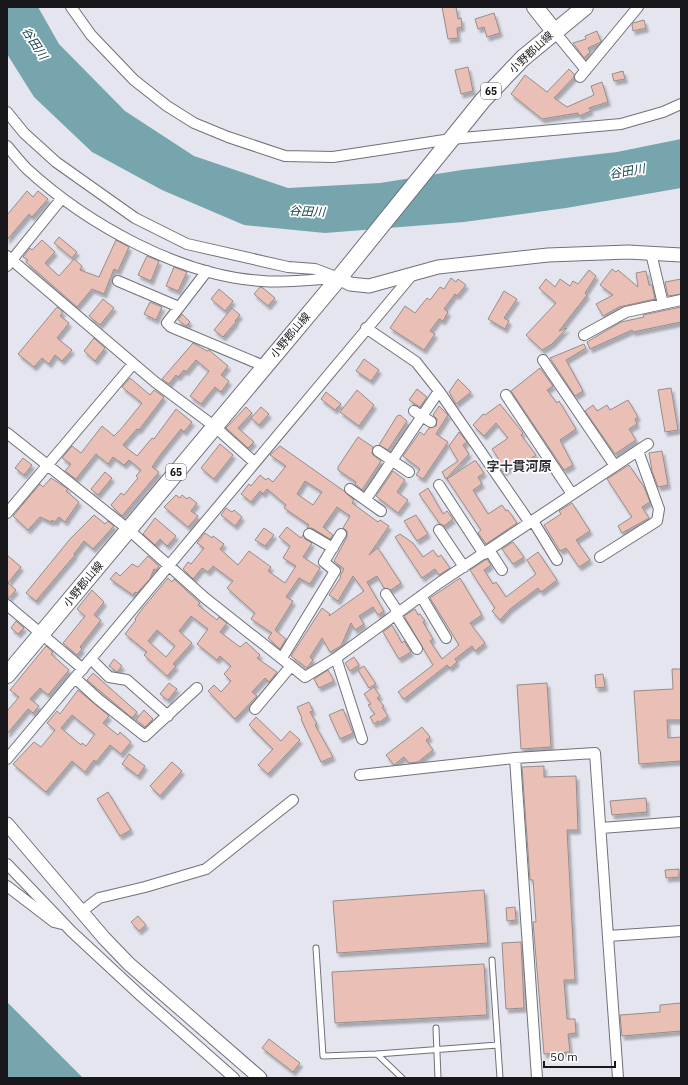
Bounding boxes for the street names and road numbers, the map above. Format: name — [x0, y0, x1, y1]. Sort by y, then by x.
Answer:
street label: 小野郡山線 — [506, 28, 556, 76]
road number: 65 — [481, 83, 501, 99]
street label: 小野郡山線 — [267, 309, 313, 361]
road number: 65 — [166, 464, 186, 480]
street label: 小野郡山線 — [60, 558, 106, 610]

